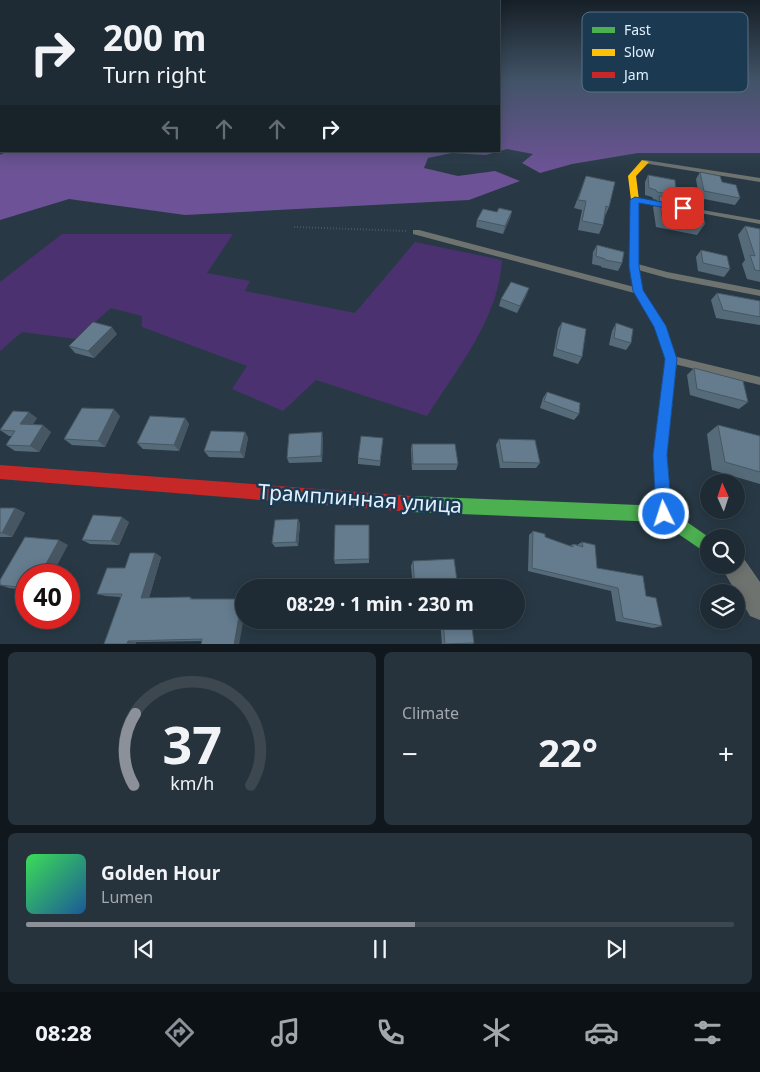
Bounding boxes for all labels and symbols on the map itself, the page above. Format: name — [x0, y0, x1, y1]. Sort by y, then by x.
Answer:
legend — [582, 12, 748, 92]
text: Fast — [624, 20, 651, 39]
text: Slow — [624, 42, 655, 61]
text: Jam — [622, 65, 649, 84]
pin — [662, 187, 704, 229]
north arrow — [700, 474, 745, 519]
street label: Трамплинная улица — [257, 477, 463, 519]
position arrow — [637, 487, 689, 539]
speed limit sign: 40 — [15, 564, 80, 629]

